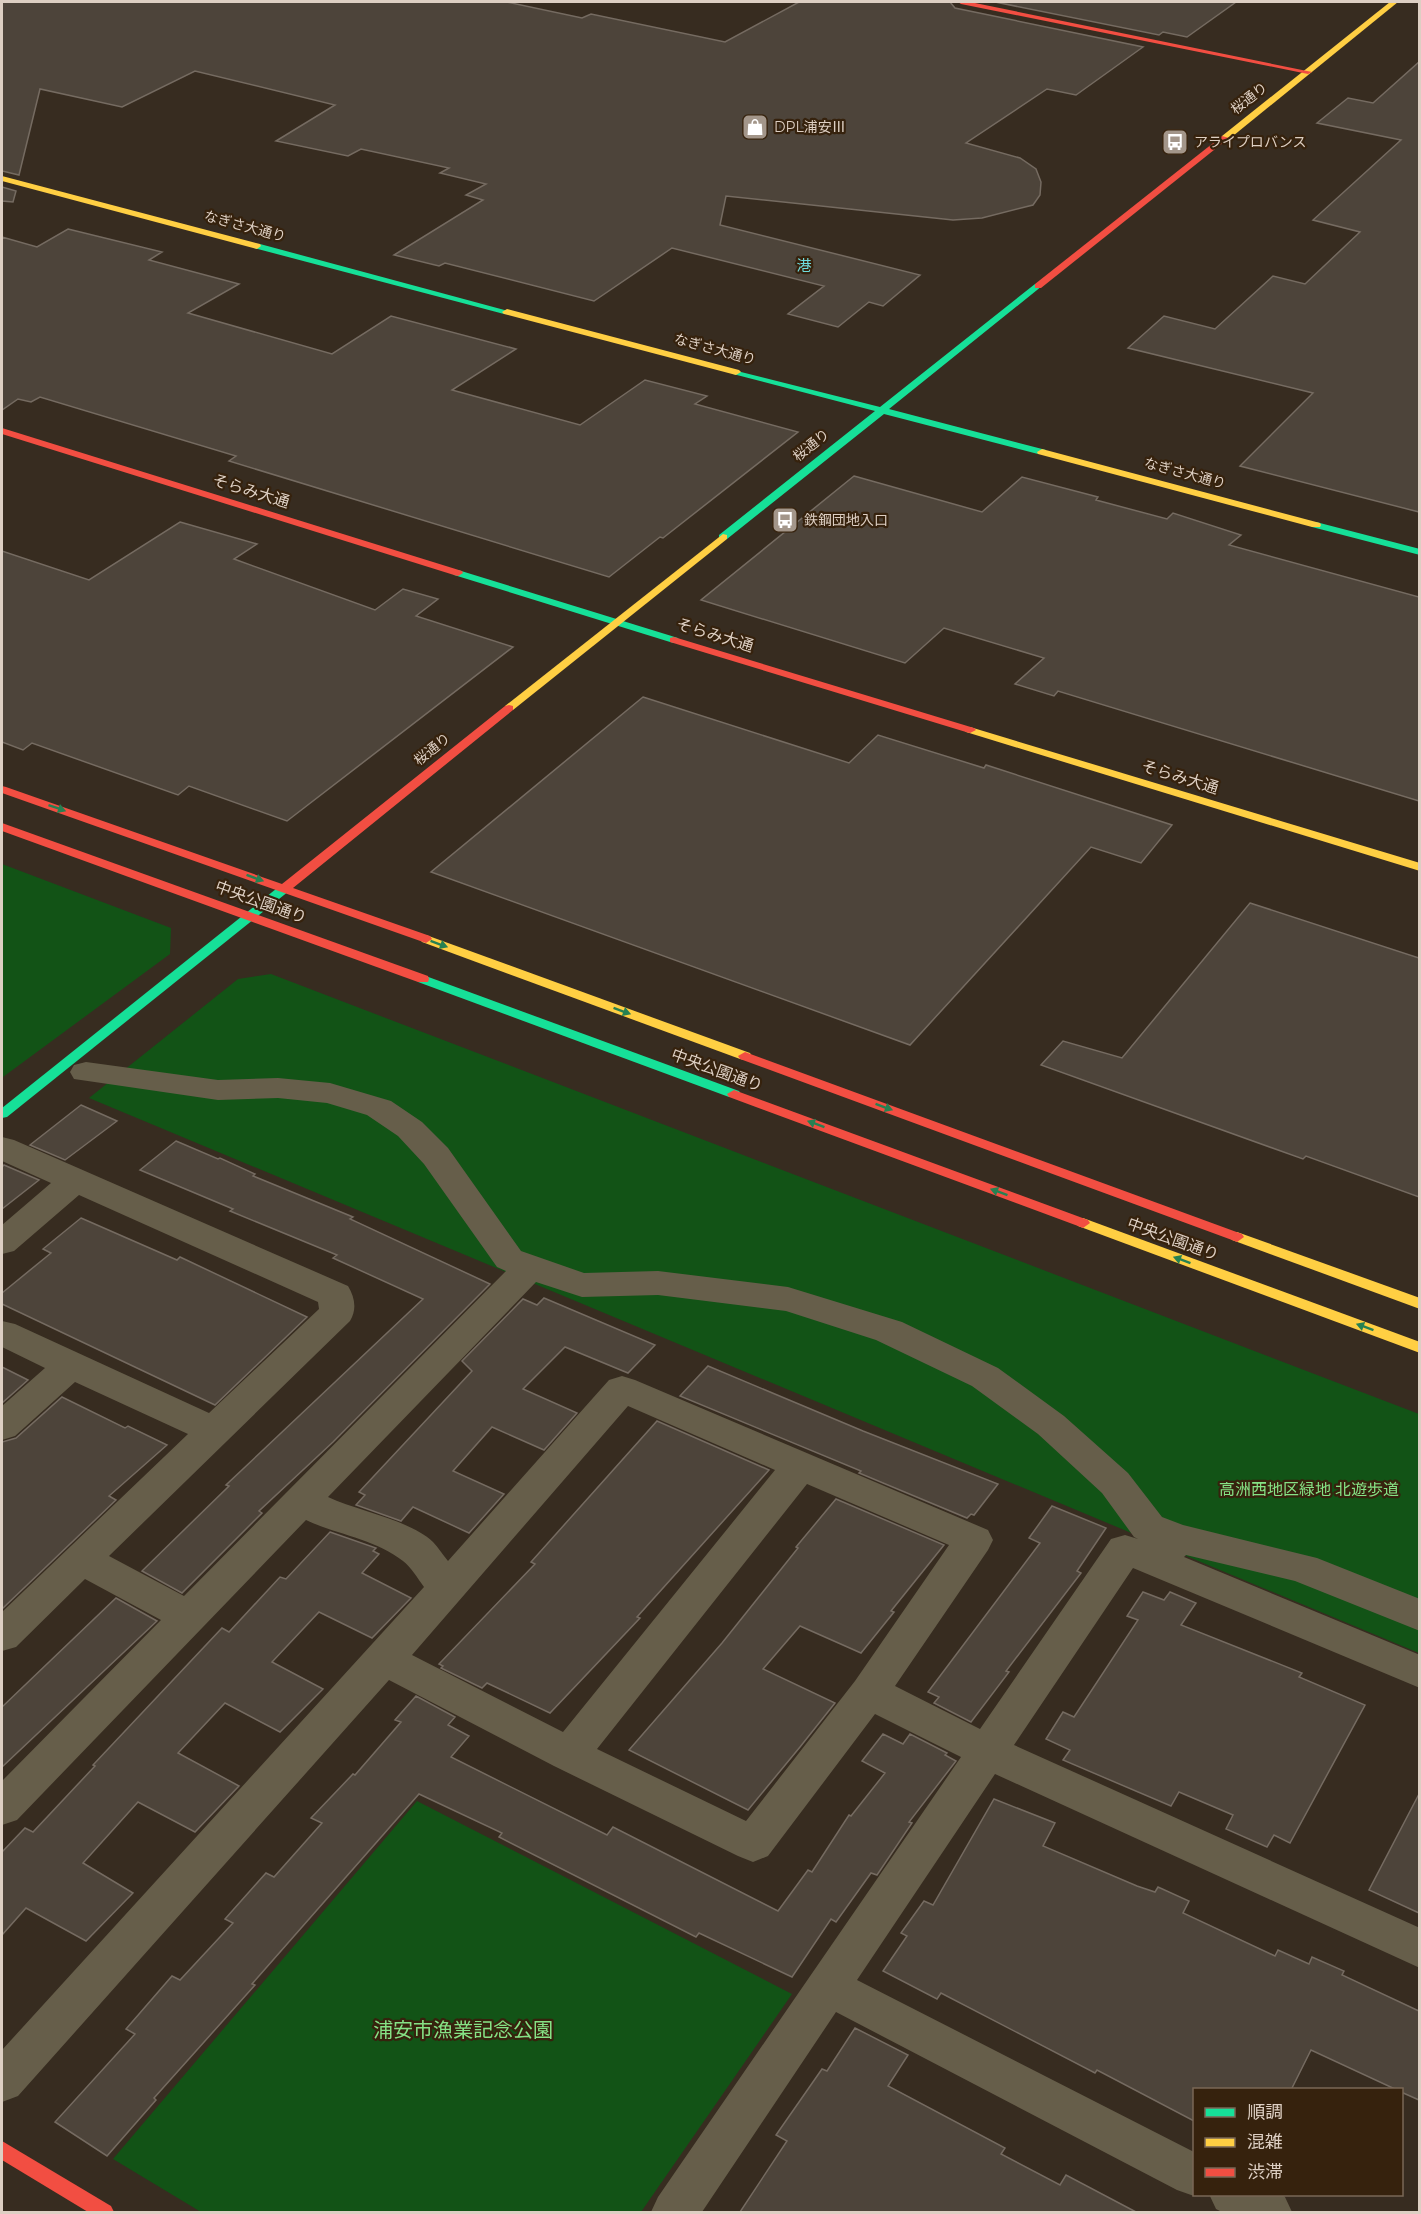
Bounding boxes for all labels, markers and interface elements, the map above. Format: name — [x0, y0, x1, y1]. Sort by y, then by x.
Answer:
street label: 桜通り — [1227, 78, 1271, 118]
shop icon: DPL浦安Ⅲ — [740, 112, 770, 142]
place label: DPL浦安Ⅲ — [774, 118, 846, 136]
bus stop icon: アライプロバンス — [1160, 127, 1190, 157]
place label: アライプロバンス — [1194, 133, 1306, 151]
street label: なぎさ大通り — [202, 206, 288, 246]
district label: 港 — [796, 256, 812, 275]
street label: なぎさ大通り — [672, 329, 758, 369]
street label: 桜通り — [789, 425, 833, 465]
street label: なぎさ大通り — [1142, 453, 1228, 493]
street label: そらみ大通 — [210, 470, 292, 512]
bus stop icon: 鉄鋼団地入口 — [770, 505, 800, 535]
place label: 鉄鋼団地入口 — [804, 511, 888, 529]
street label: そらみ大通 — [674, 614, 756, 656]
street label: 桜通り — [410, 729, 454, 769]
street label: そらみ大通 — [1139, 756, 1221, 798]
one-way arrow — [48, 803, 66, 813]
one-way arrow — [246, 874, 264, 883]
street label: 中央公園通り — [213, 877, 309, 927]
one-way arrow — [430, 940, 448, 950]
one-way arrow — [613, 1007, 631, 1017]
street label: 中央公園通り — [669, 1045, 765, 1095]
one-way arrow — [875, 1103, 893, 1113]
one-way arrow — [807, 1119, 825, 1129]
one-way arrow — [990, 1187, 1008, 1196]
street label: 中央公園通り — [1125, 1214, 1221, 1264]
one-way arrow — [1173, 1254, 1191, 1264]
one-way arrow — [1355, 1322, 1373, 1332]
park label: 高洲西地区緑地 北遊歩道 — [1219, 1480, 1399, 1499]
park label: 浦安市漁業記念公園 — [373, 2018, 553, 2042]
legend — [1193, 2088, 1403, 2196]
text: 順調 — [1247, 2101, 1283, 2123]
text: 混雑 — [1247, 2131, 1283, 2153]
text: 渋滞 — [1247, 2161, 1283, 2183]

